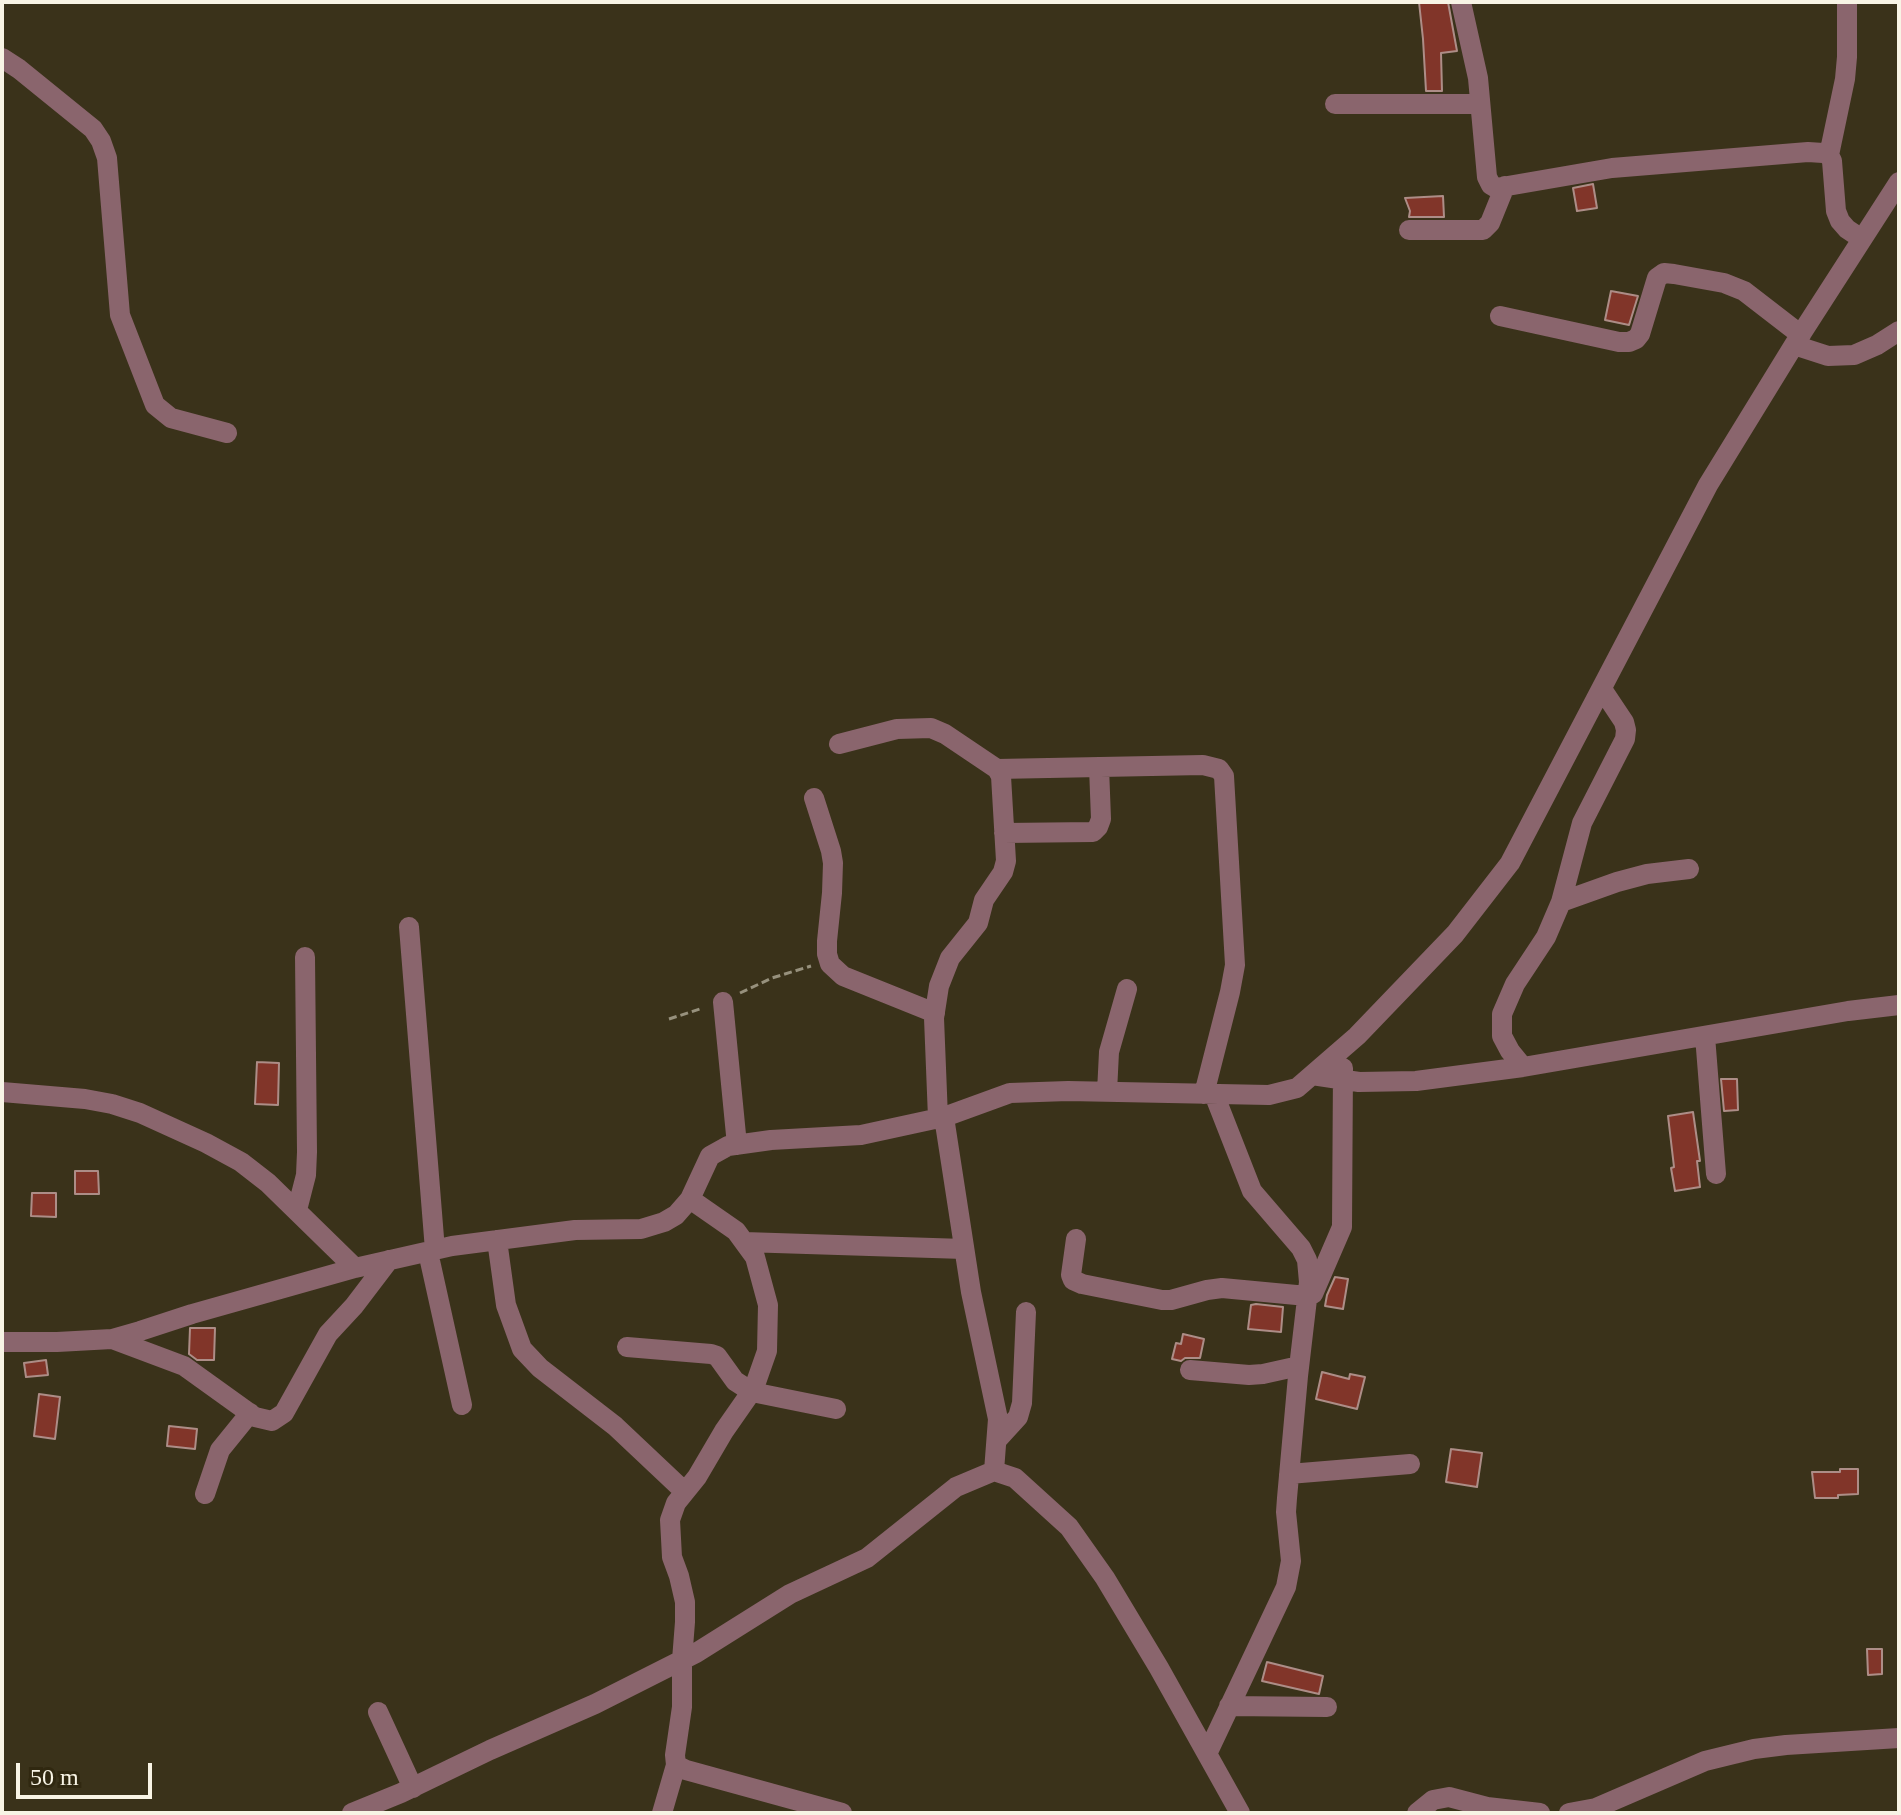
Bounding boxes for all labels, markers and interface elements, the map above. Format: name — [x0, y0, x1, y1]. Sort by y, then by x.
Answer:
scale bar — [20, 1747, 156, 1797]
text: 50 m — [30, 1764, 79, 1790]

